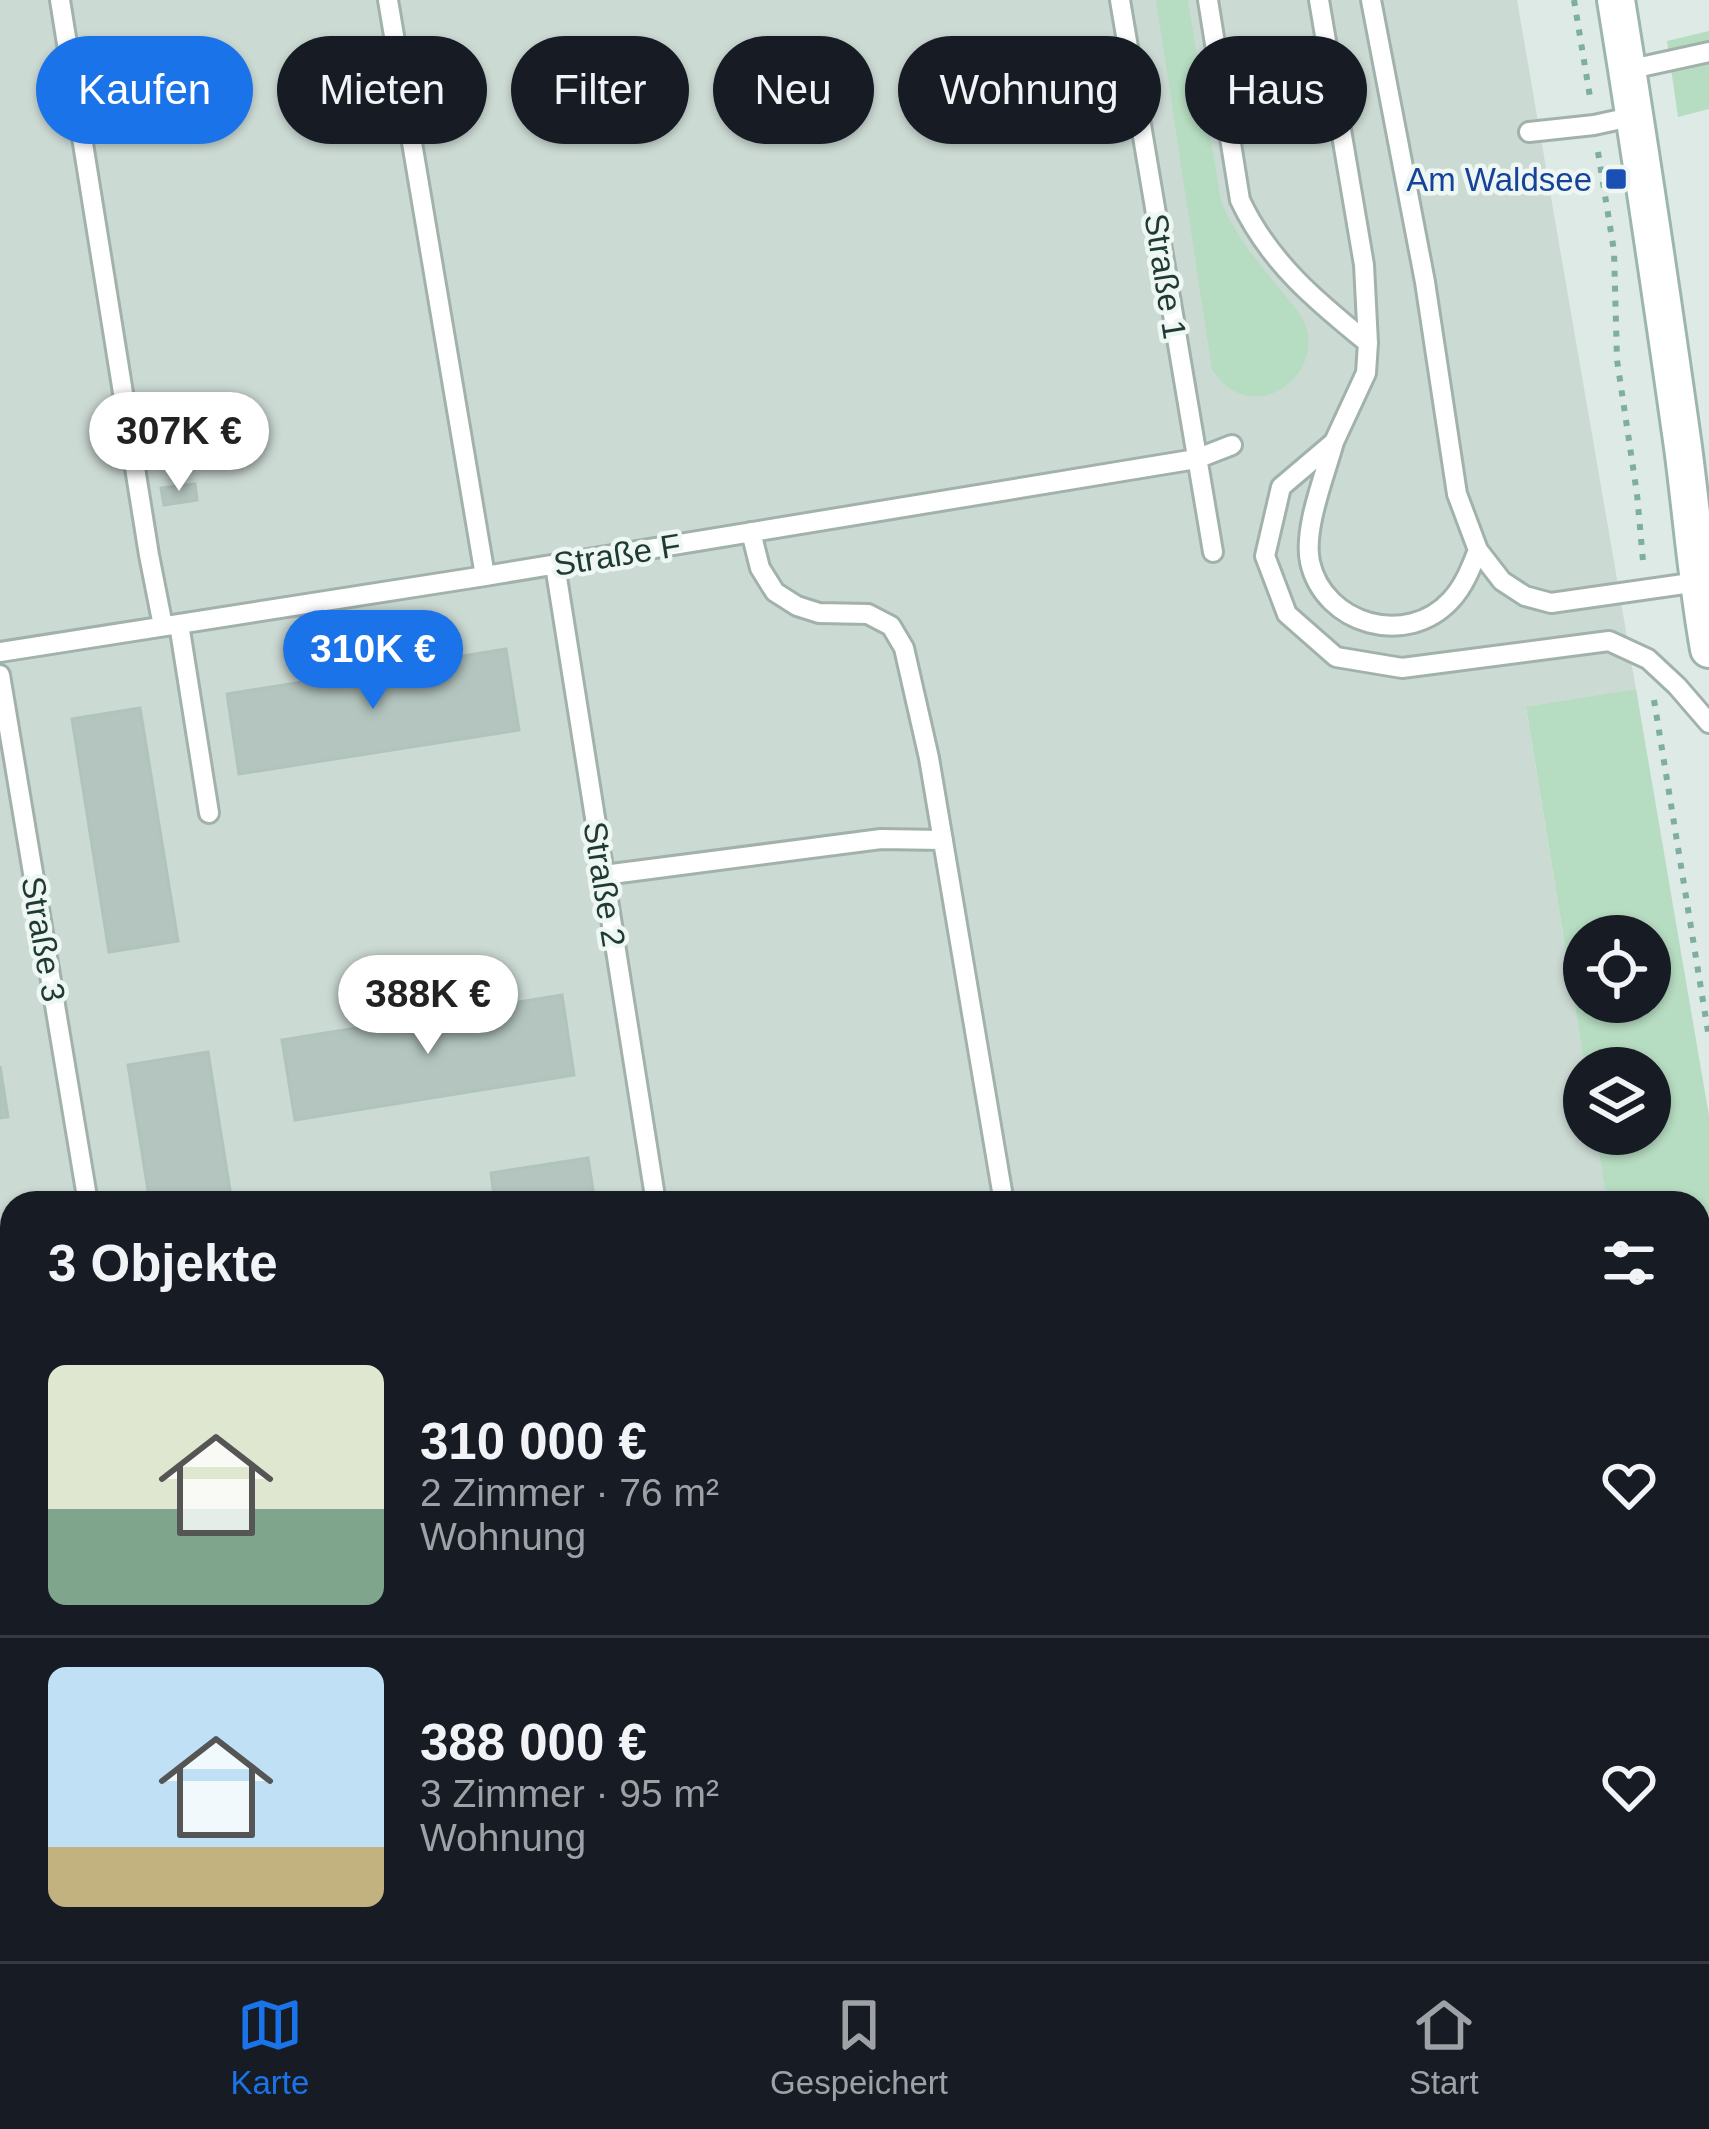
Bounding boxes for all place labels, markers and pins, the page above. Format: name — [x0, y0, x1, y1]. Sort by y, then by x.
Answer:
place label: Am Waldsee — [1406, 161, 1592, 198]
marker: Am Waldsee — [1603, 166, 1629, 192]
pin: 307K € — [81, 392, 277, 494]
pin: 310K € — [275, 610, 471, 712]
pin: 388K € — [330, 955, 526, 1057]

